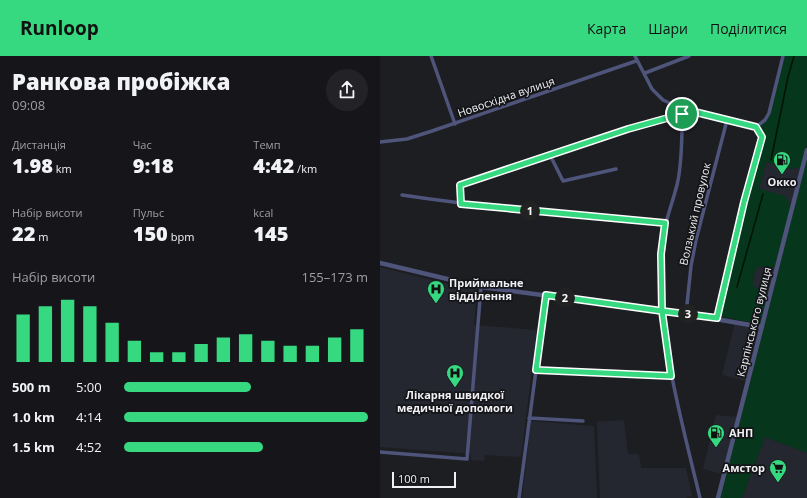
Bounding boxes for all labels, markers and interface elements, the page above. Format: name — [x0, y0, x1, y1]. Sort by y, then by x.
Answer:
text: Runloop — [20, 15, 99, 41]
text: Карта — [587, 19, 626, 38]
text: Шари — [648, 19, 688, 38]
text: Поділитися — [710, 19, 787, 38]
text: Ранкова пробіжка — [12, 66, 230, 96]
button: share — [326, 69, 368, 111]
street label: Новосхідна вулиця — [455, 73, 556, 120]
text: 09:08 — [12, 96, 45, 114]
pin — [665, 97, 699, 131]
icon: arrive — [671, 103, 693, 125]
text: Дистанція — [12, 137, 66, 152]
text: Час — [133, 137, 152, 152]
text: Темп — [253, 137, 280, 152]
fuel station icon: Окко — [772, 150, 792, 175]
text: 1.98 — [12, 152, 53, 179]
text: 9:18 — [133, 152, 174, 179]
text: 4:42 — [253, 152, 294, 179]
text: km — [53, 161, 72, 176]
text: /km — [294, 161, 317, 176]
street label: Волзький провулок — [675, 161, 714, 267]
place label: Окко — [767, 174, 797, 189]
pin: 1 — [520, 201, 540, 221]
text: 1 — [527, 203, 533, 218]
text: Набір висоти — [12, 205, 83, 220]
text: Пульс — [133, 205, 164, 220]
text: kcal — [253, 205, 273, 220]
text: 22 — [12, 220, 35, 247]
text: 150 — [133, 220, 168, 247]
text: 145 — [253, 220, 288, 247]
text: m — [35, 229, 48, 244]
text: bpm — [168, 229, 194, 244]
street label: Карпінського вулиця — [733, 265, 774, 378]
text: Набір висоти — [12, 268, 95, 286]
text: 155–173 m — [301, 268, 368, 286]
place label: Приймальне відділення — [449, 275, 524, 303]
hospital icon: Приймальне відділення — [426, 279, 446, 304]
pin: 2 — [555, 288, 575, 308]
text: 2 — [562, 290, 568, 305]
pin: 3 — [678, 304, 698, 324]
text: 3 — [685, 306, 691, 321]
hospital icon: Лікарня швидкої медичної допомоги — [445, 363, 465, 388]
text: 500 m — [12, 378, 50, 396]
text: 5:00 — [76, 378, 102, 396]
place label: Лікарня швидкої медичної допомоги — [397, 387, 513, 415]
text: 1.0 km — [12, 408, 55, 426]
text: 4:14 — [76, 408, 102, 426]
fuel station icon: АНП — [706, 423, 726, 448]
place label: АНП — [729, 425, 753, 440]
text: 1.5 km — [12, 438, 55, 456]
text: 4:52 — [76, 438, 102, 456]
supermarket icon: Амстор — [768, 458, 788, 483]
place label: Амстор — [723, 460, 765, 475]
scale bar — [392, 470, 456, 489]
text: 100 m — [398, 471, 430, 486]

